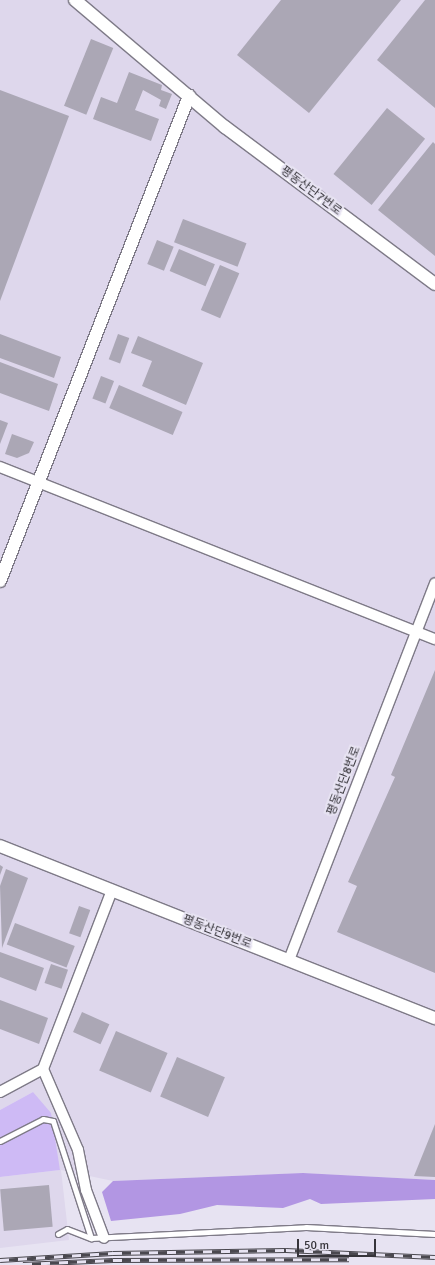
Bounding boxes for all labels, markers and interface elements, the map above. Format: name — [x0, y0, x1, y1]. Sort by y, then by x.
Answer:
street label: 평동산단7번로 — [278, 163, 344, 219]
street label: 평동산단8번로 — [324, 744, 364, 818]
street label: 평동산단9번로 — [180, 912, 254, 952]
scale bar — [299, 1231, 378, 1257]
text: 50 m — [304, 1238, 329, 1253]

